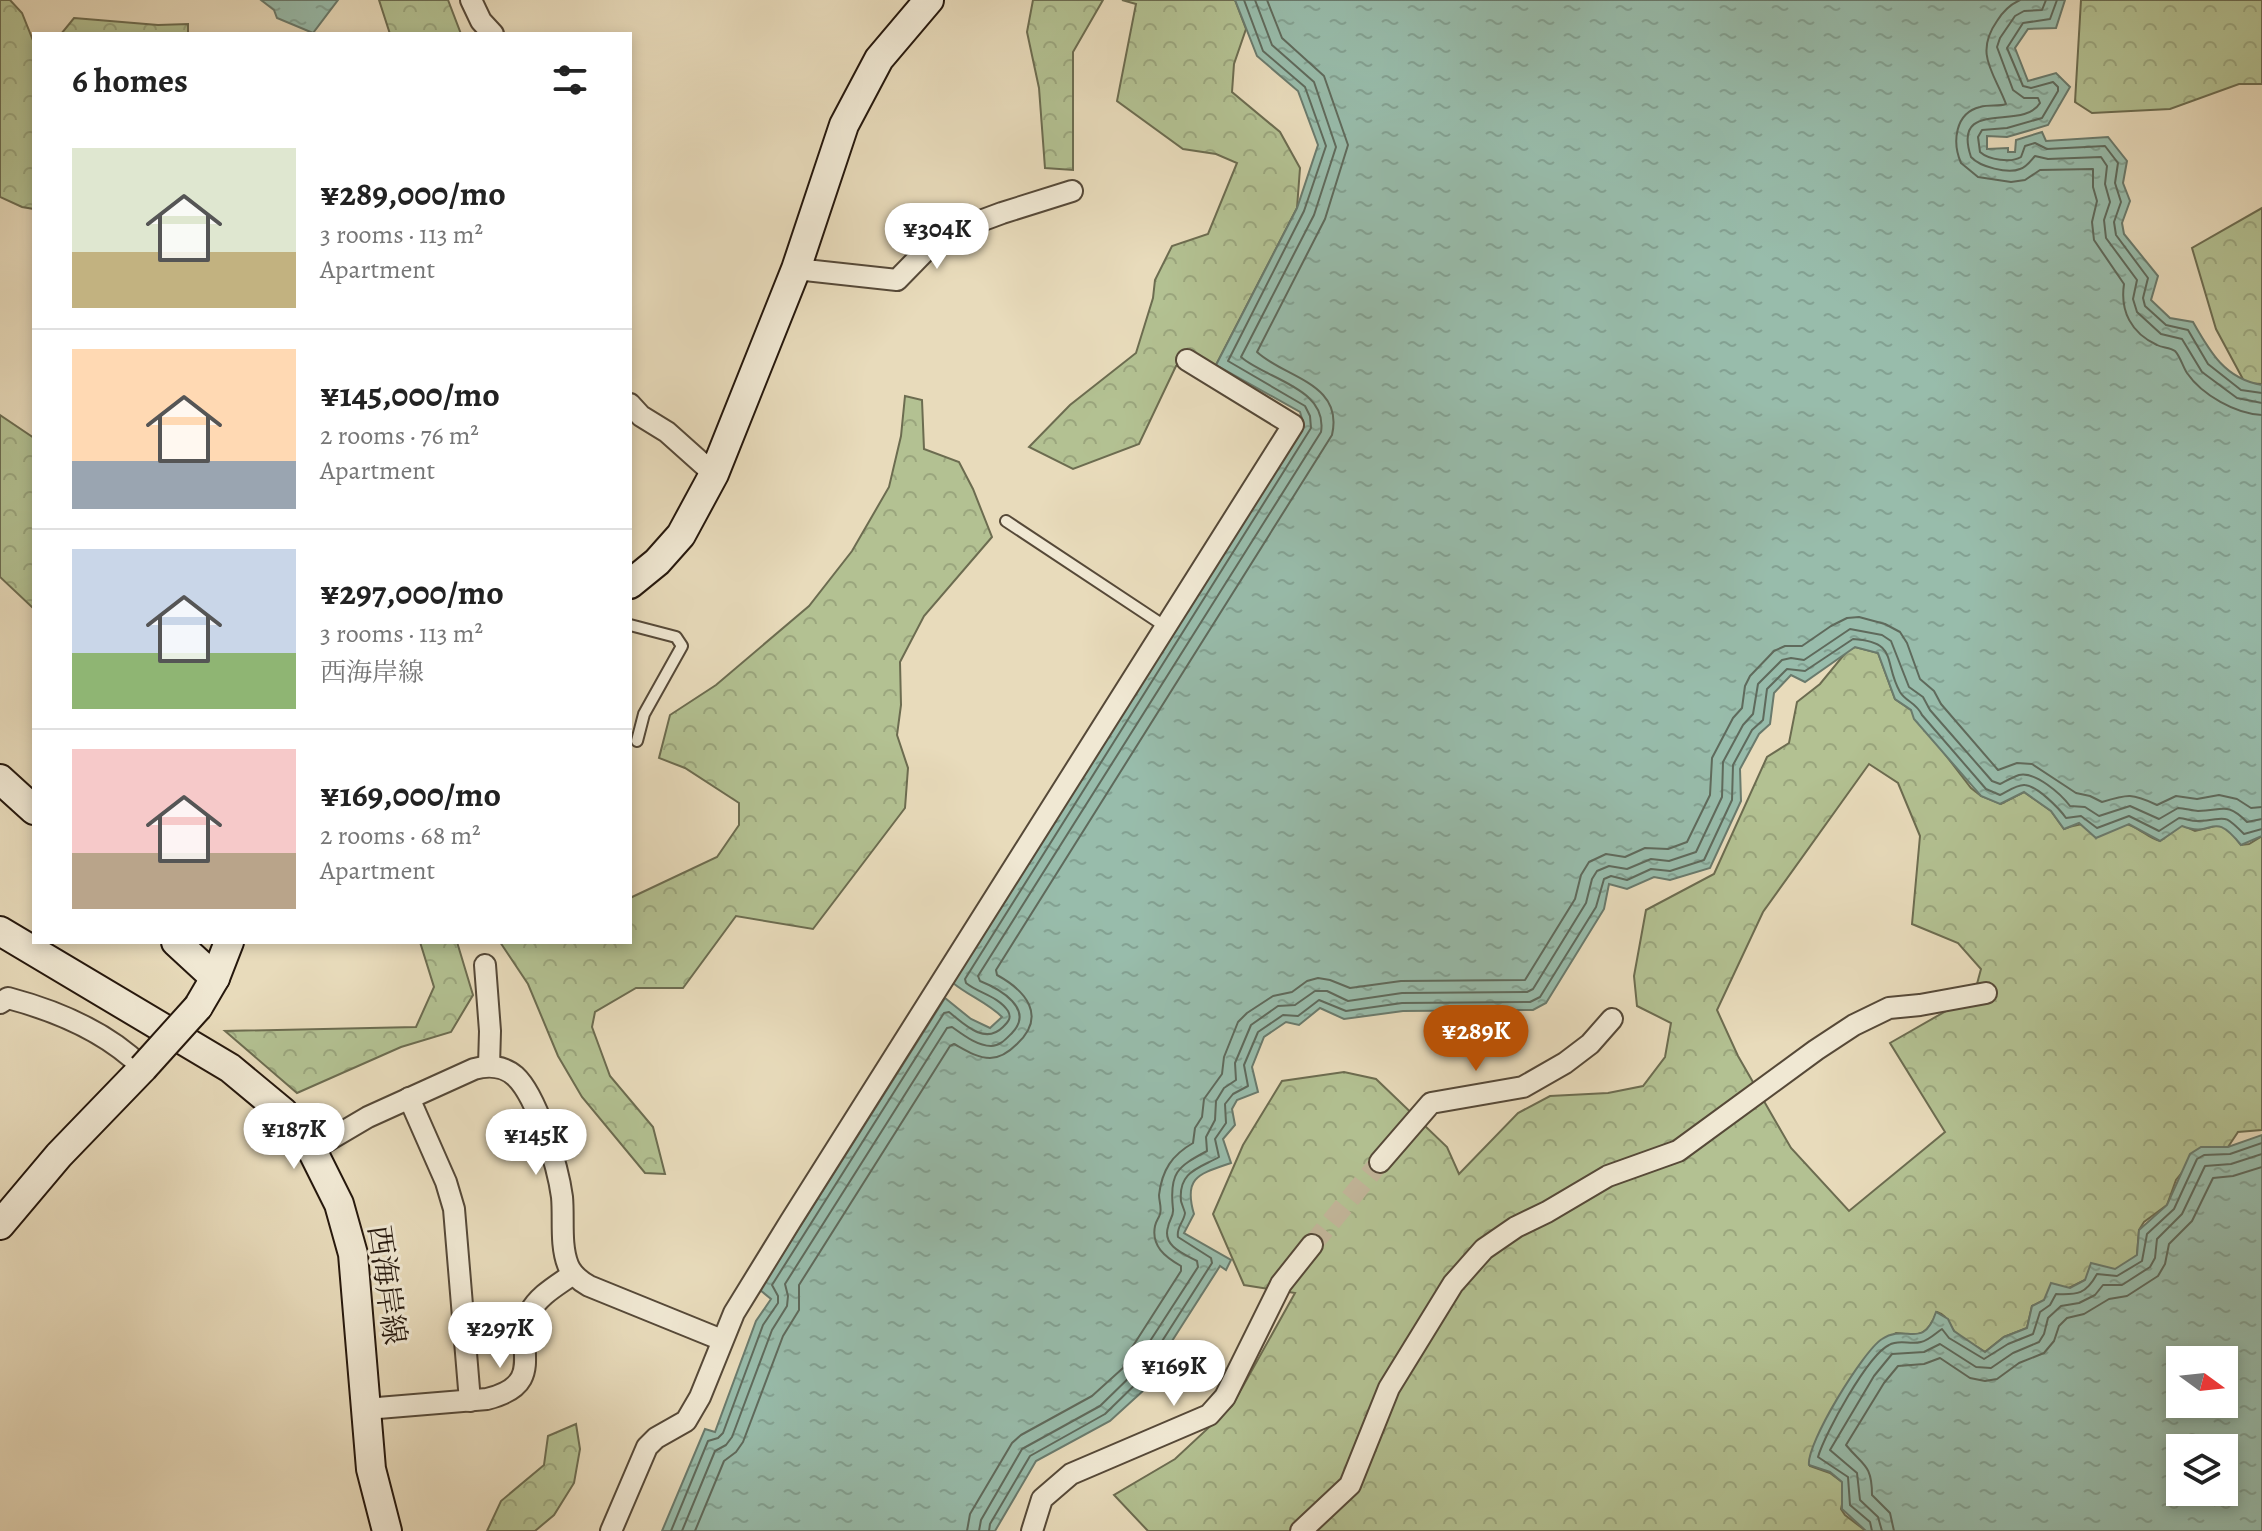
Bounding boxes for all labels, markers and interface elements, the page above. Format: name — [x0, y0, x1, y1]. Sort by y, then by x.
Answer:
text: 6 homes — [72, 57, 188, 104]
icon: filters — [548, 58, 592, 102]
text: ¥289,000/mo — [320, 170, 506, 217]
icon: home — [136, 180, 232, 276]
pin: ¥304K — [881, 203, 993, 271]
text: ¥304K — [903, 211, 971, 246]
text: 3 rooms · 113 m² — [320, 217, 483, 252]
text: Apartment — [320, 252, 435, 287]
text: ¥145,000/mo — [320, 371, 500, 418]
icon: home — [136, 381, 232, 477]
text: 2 rooms · 76 m² — [320, 418, 479, 453]
text: Apartment — [320, 453, 435, 488]
text: ¥297,000/mo — [320, 569, 504, 616]
icon: home — [136, 581, 232, 677]
text: 3 rooms · 113 m² — [320, 616, 483, 651]
text: 西海岸線 — [320, 655, 424, 690]
text: ¥169,000/mo — [320, 771, 501, 818]
icon: home — [136, 781, 232, 877]
text: 2 rooms · 68 m² — [320, 818, 481, 853]
text: Apartment — [320, 853, 435, 888]
pin: ¥289K — [1420, 1005, 1532, 1073]
text: ¥289K — [1441, 1013, 1511, 1048]
pin: ¥187K — [238, 1103, 350, 1171]
pin: ¥145K — [480, 1109, 592, 1177]
text: ¥187K — [262, 1111, 326, 1146]
text: ¥145K — [504, 1117, 568, 1152]
street label: 西海岸線 — [359, 1223, 415, 1347]
pin: ¥297K — [444, 1302, 556, 1370]
text: ¥297K — [466, 1310, 534, 1345]
pin: ¥169K — [1118, 1340, 1230, 1408]
north arrow — [2166, 1346, 2238, 1418]
map controls — [2166, 1346, 2238, 1506]
text: ¥169K — [1141, 1348, 1207, 1383]
button: layers — [2166, 1434, 2238, 1506]

